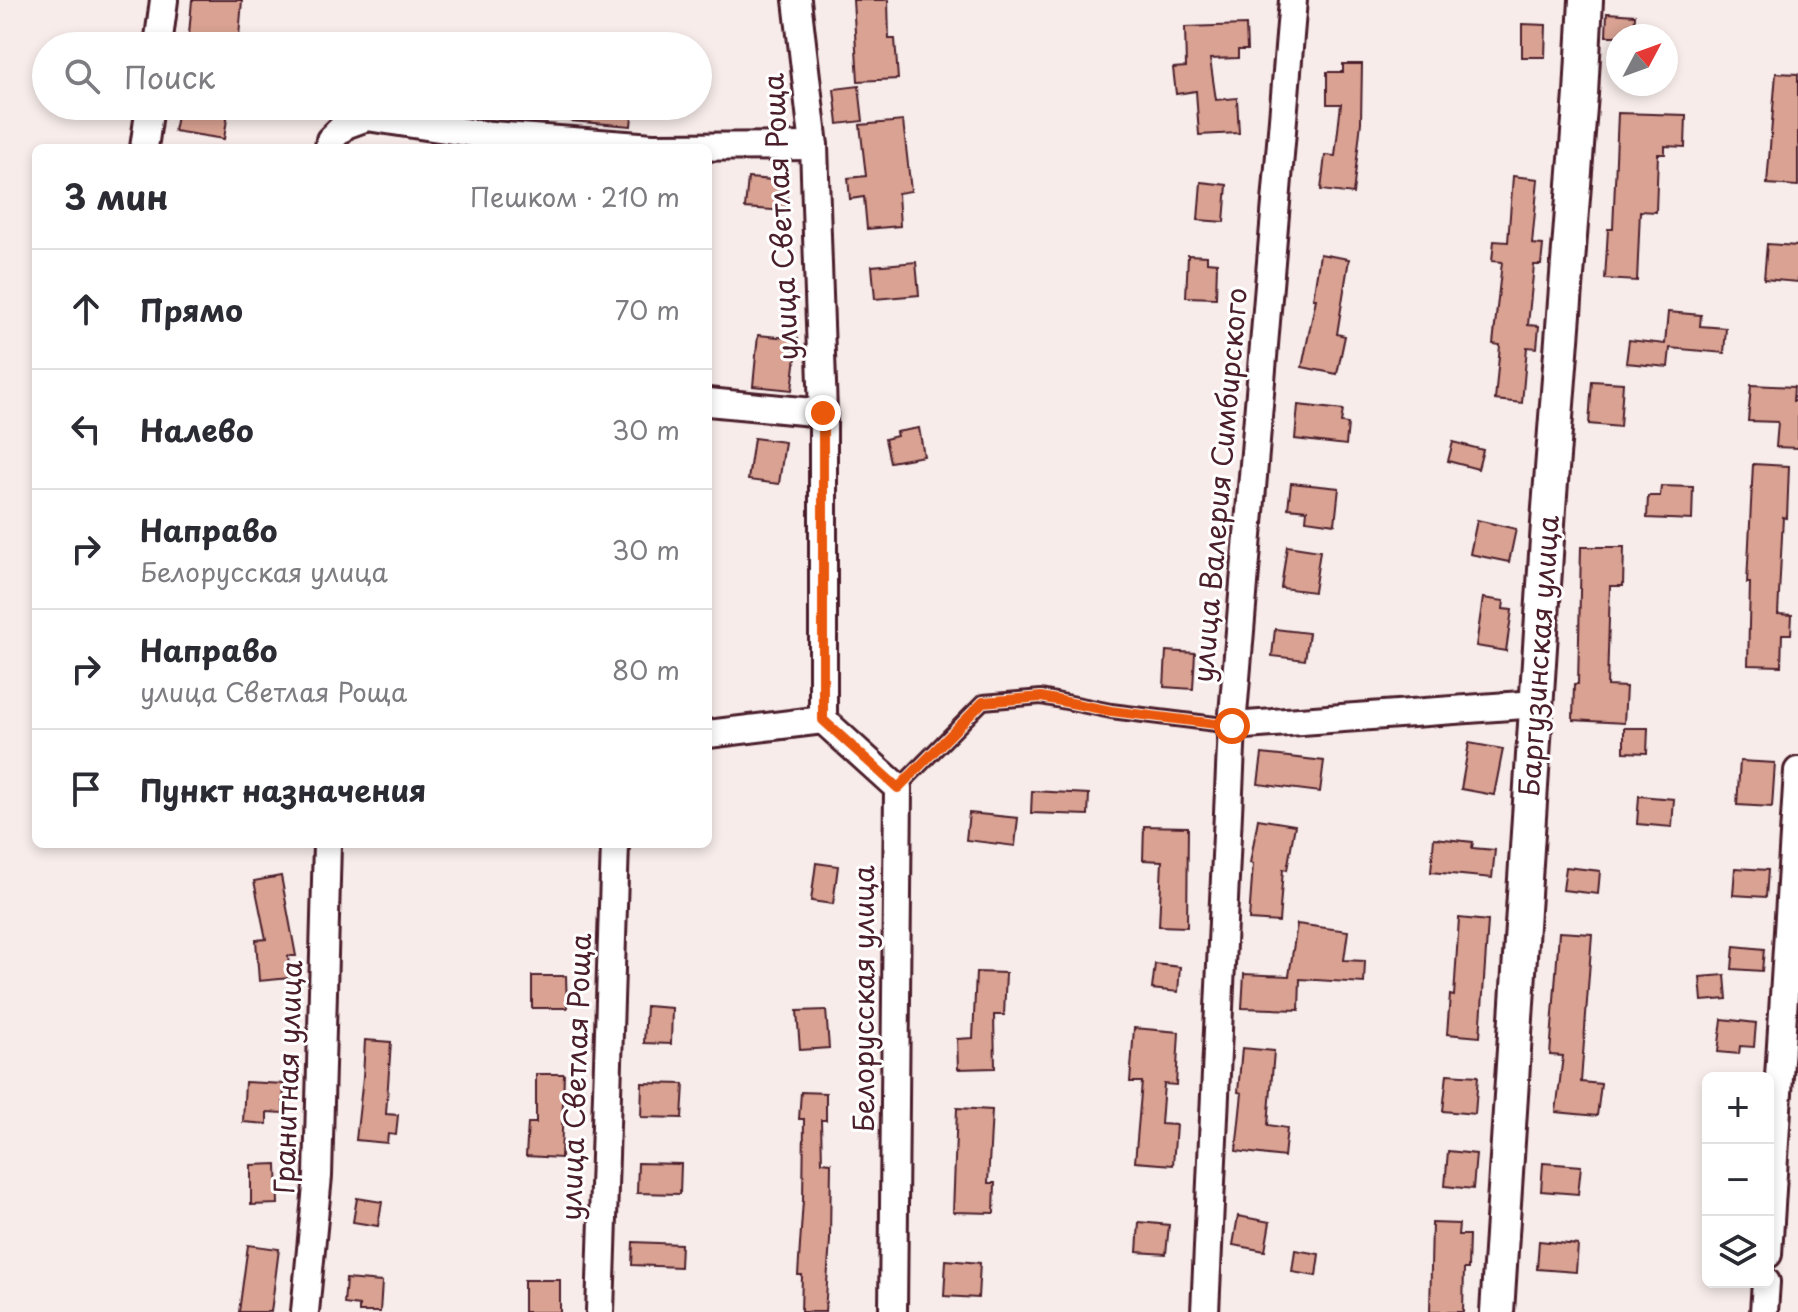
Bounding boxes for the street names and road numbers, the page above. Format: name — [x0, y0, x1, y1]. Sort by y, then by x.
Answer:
street label: улица Светлая Роща — [750, 72, 808, 362]
street label: улица Валерия Симбирского — [1180, 286, 1257, 684]
street label: Баргузинская улица — [1506, 513, 1569, 798]
street label: Белорусская улица — [841, 865, 884, 1132]
street label: улица Светлая Роща — [548, 932, 601, 1221]
street label: Гранитная улица — [261, 959, 312, 1195]

